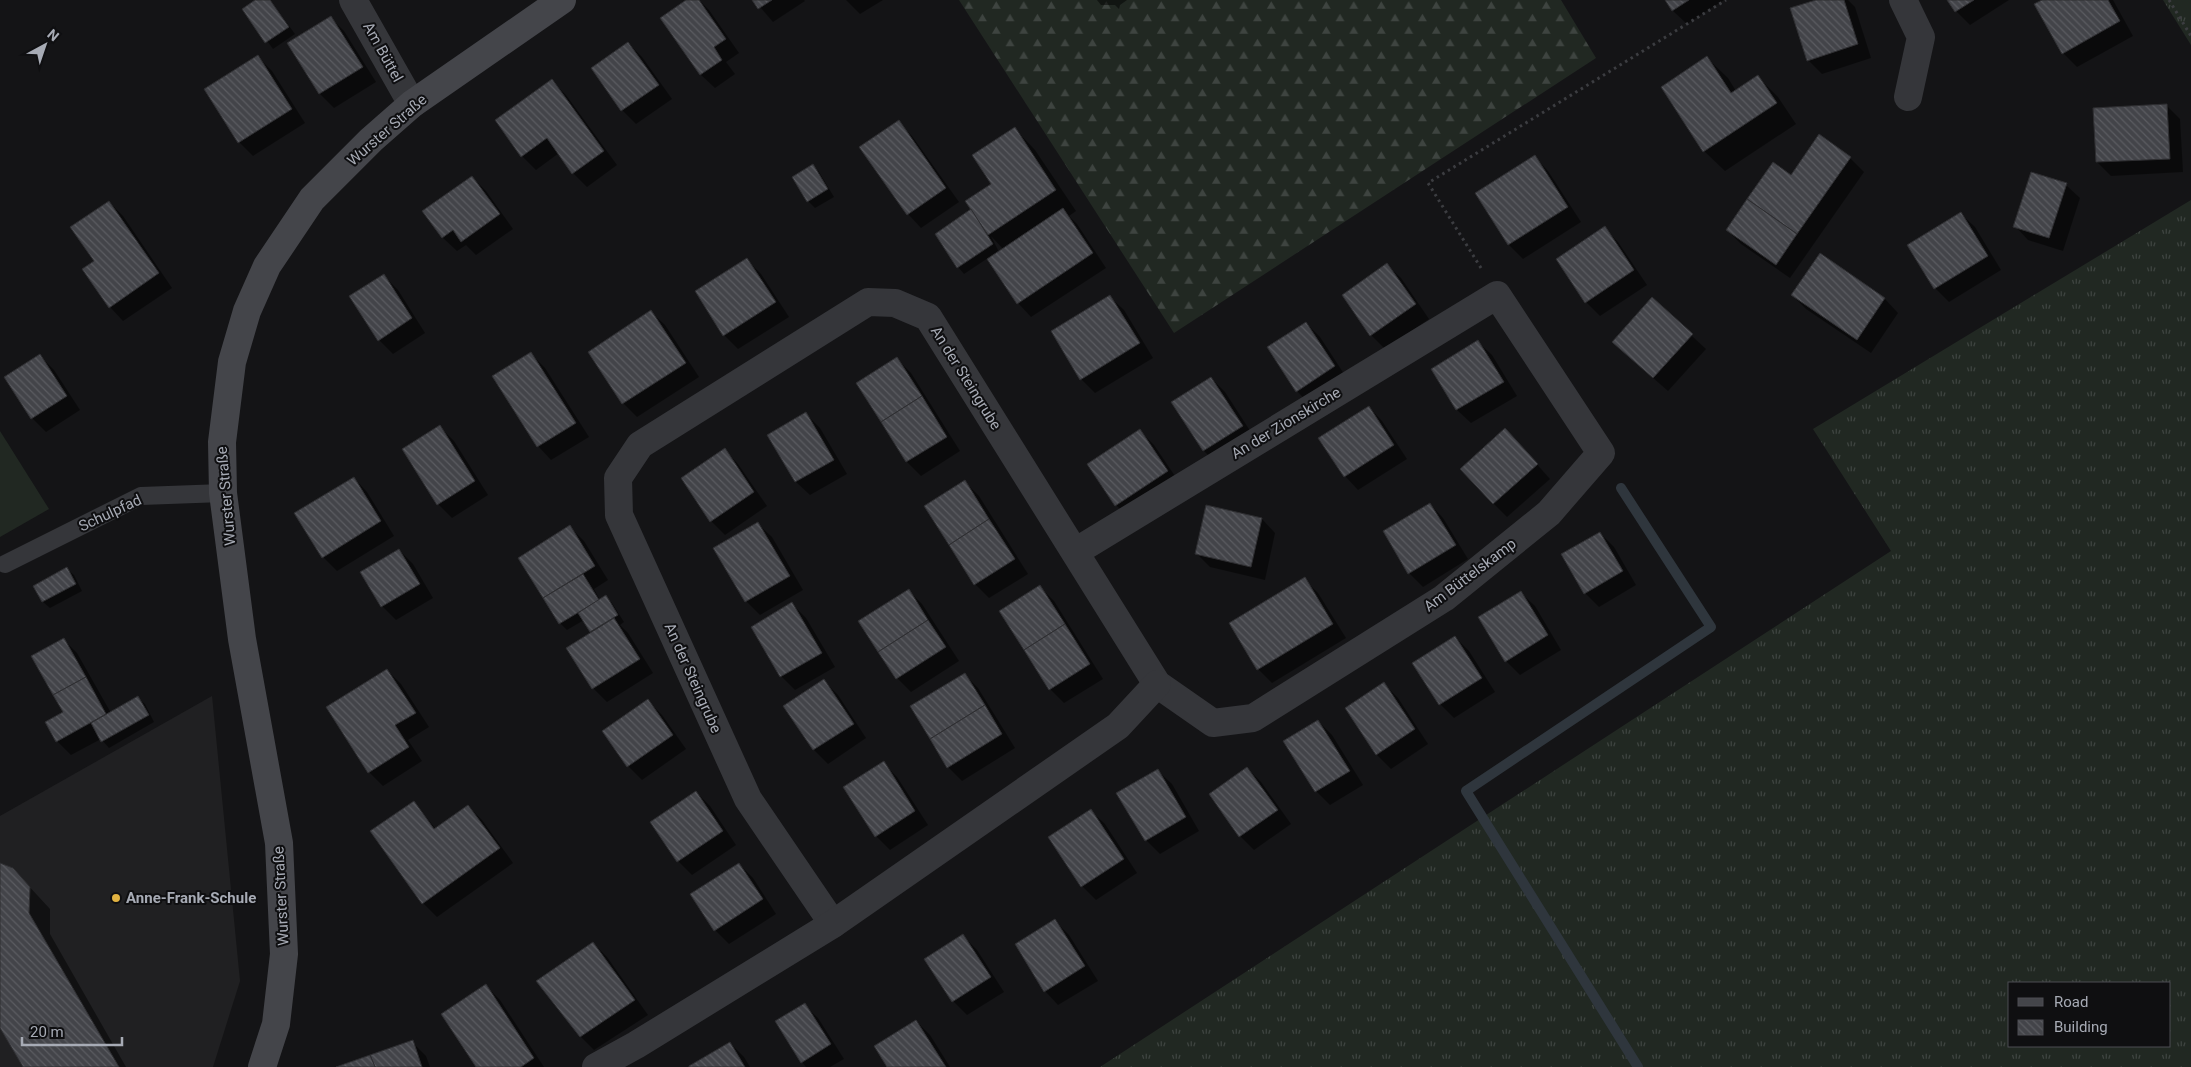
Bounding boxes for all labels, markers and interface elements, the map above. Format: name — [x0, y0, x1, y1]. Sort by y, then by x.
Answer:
street label: Am Büttel — [359, 19, 407, 85]
north arrow — [20, 20, 70, 70]
text: N — [44, 26, 62, 44]
street label: Wurster Straße — [344, 91, 431, 169]
street label: An der Steingrube — [927, 323, 1005, 433]
street label: An der Zionskirche — [1228, 383, 1344, 463]
street label: Wurster Straße — [213, 446, 239, 546]
street label: Schulpfad — [76, 491, 144, 535]
street label: Am Büttelskamp — [1420, 534, 1520, 616]
street label: An der Steingrube — [661, 620, 725, 736]
street label: Wurster Straße — [269, 846, 293, 946]
place label: Anne-Frank-Schule — [126, 889, 256, 907]
marker: Anne-Frank-Schule — [110, 892, 122, 904]
legend — [2008, 982, 2171, 1047]
text: Road — [2054, 993, 2088, 1011]
scale bar — [22, 1014, 122, 1046]
text: Building — [2054, 1018, 2108, 1036]
text: 20 m — [30, 1023, 64, 1041]

